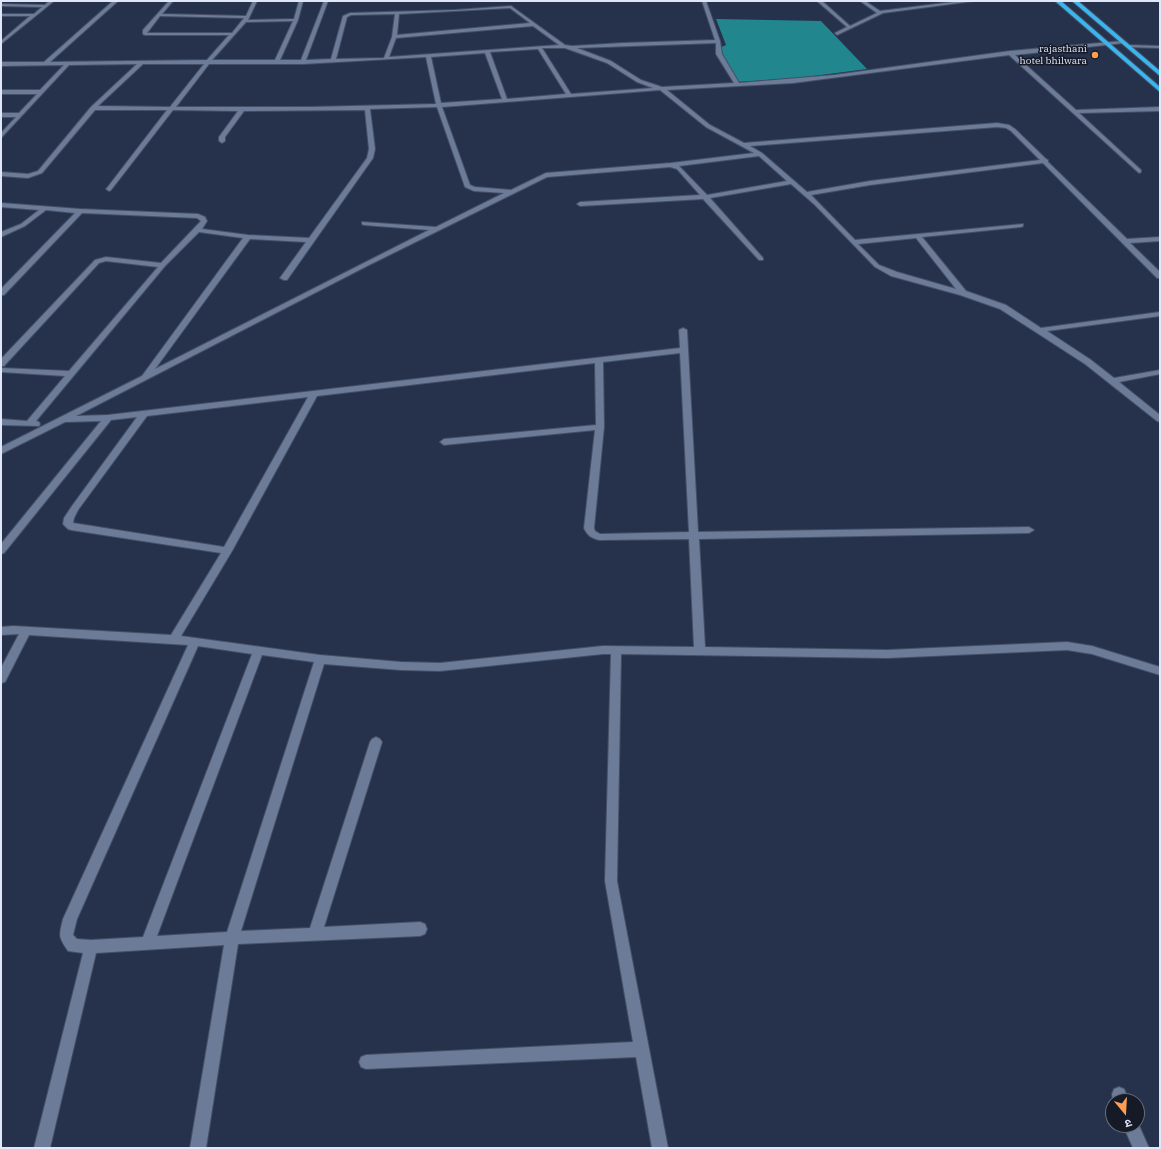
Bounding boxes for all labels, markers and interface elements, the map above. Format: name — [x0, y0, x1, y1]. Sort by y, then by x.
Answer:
place label: rajasthani hotel bhilwara — [1020, 43, 1087, 66]
marker: rajasthani hotel bhilwara — [1090, 50, 1100, 60]
north arrow — [1105, 1093, 1145, 1133]
text: उ — [1123, 1116, 1134, 1131]

